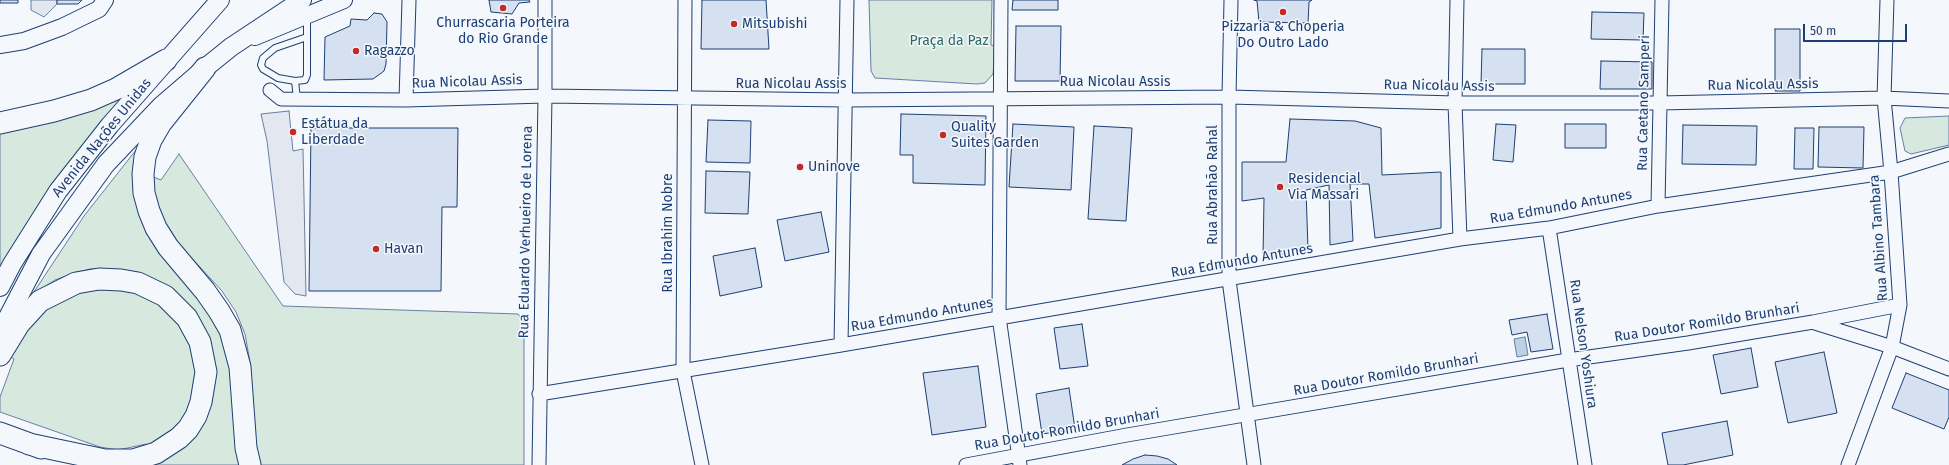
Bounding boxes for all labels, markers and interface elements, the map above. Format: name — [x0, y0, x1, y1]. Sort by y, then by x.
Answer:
marker: Churrascaria Porteira do Rio Grande — [498, 3, 508, 13]
marker: Pizzaria & Choperia Do Outro Lado — [1278, 7, 1288, 17]
place label: Churrascaria Porteira do Rio Grande — [436, 15, 570, 48]
place label: Mitsubishi — [742, 16, 808, 32]
scale bar — [1805, 16, 1909, 42]
marker: Mitsubishi — [729, 19, 739, 29]
place label: Pizzaria & Choperia Do Outro Lado — [1221, 19, 1345, 52]
text: 50 m — [1810, 24, 1836, 38]
park label: Praça da Paz — [909, 33, 989, 49]
street label: Rua Caetano Samperi — [1634, 35, 1654, 171]
place label: Ragazzo — [364, 43, 415, 59]
marker: Ragazzo — [351, 46, 361, 56]
street label: Rua Nicolau Assis — [411, 72, 523, 92]
street label: Rua Nicolau Assis — [1060, 74, 1170, 90]
street label: Avenida Nações Unidas — [49, 75, 155, 201]
street label: Rua Nicolau Assis — [736, 76, 846, 92]
street label: Rua Nicolau Assis — [1707, 76, 1819, 94]
street label: Rua Nicolau Assis — [1383, 77, 1495, 95]
place label: Estátua da Liberdade — [301, 116, 368, 148]
place label: Quality Suites Garden — [951, 119, 1039, 152]
street label: Rua Eduardo Verhueiro de Lorena — [516, 125, 536, 339]
street label: Rua Abrahão Rahal — [1205, 125, 1221, 245]
marker: Estátua da Liberdade — [288, 127, 298, 137]
marker: Quality Suites Garden — [938, 130, 948, 140]
place label: Uninove — [808, 159, 860, 175]
marker: Uninove — [795, 162, 805, 172]
place label: Residencial Via Massari — [1288, 171, 1361, 204]
street label: Rua Ibrahim Nobre — [660, 173, 676, 293]
street label: Rua Albino Tambara — [1866, 174, 1892, 302]
marker: Residencial Via Massari — [1275, 182, 1285, 192]
street label: Rua Edmundo Antunes — [1489, 186, 1633, 228]
street label: Rua Edmundo Antunes — [1170, 240, 1314, 282]
place label: Havan — [384, 241, 423, 257]
marker: Havan — [371, 244, 381, 254]
street label: Rua Nelson Yoshiura — [1566, 278, 1600, 410]
street label: Rua Edmundo Antunes — [850, 294, 994, 336]
street label: Rua Doutor Romildo Brunhari — [1613, 300, 1801, 346]
street label: Rua Doutor Romildo Brunhari — [1292, 350, 1480, 400]
street label: Rua Doutor Romildo Brunhari — [973, 405, 1161, 455]

